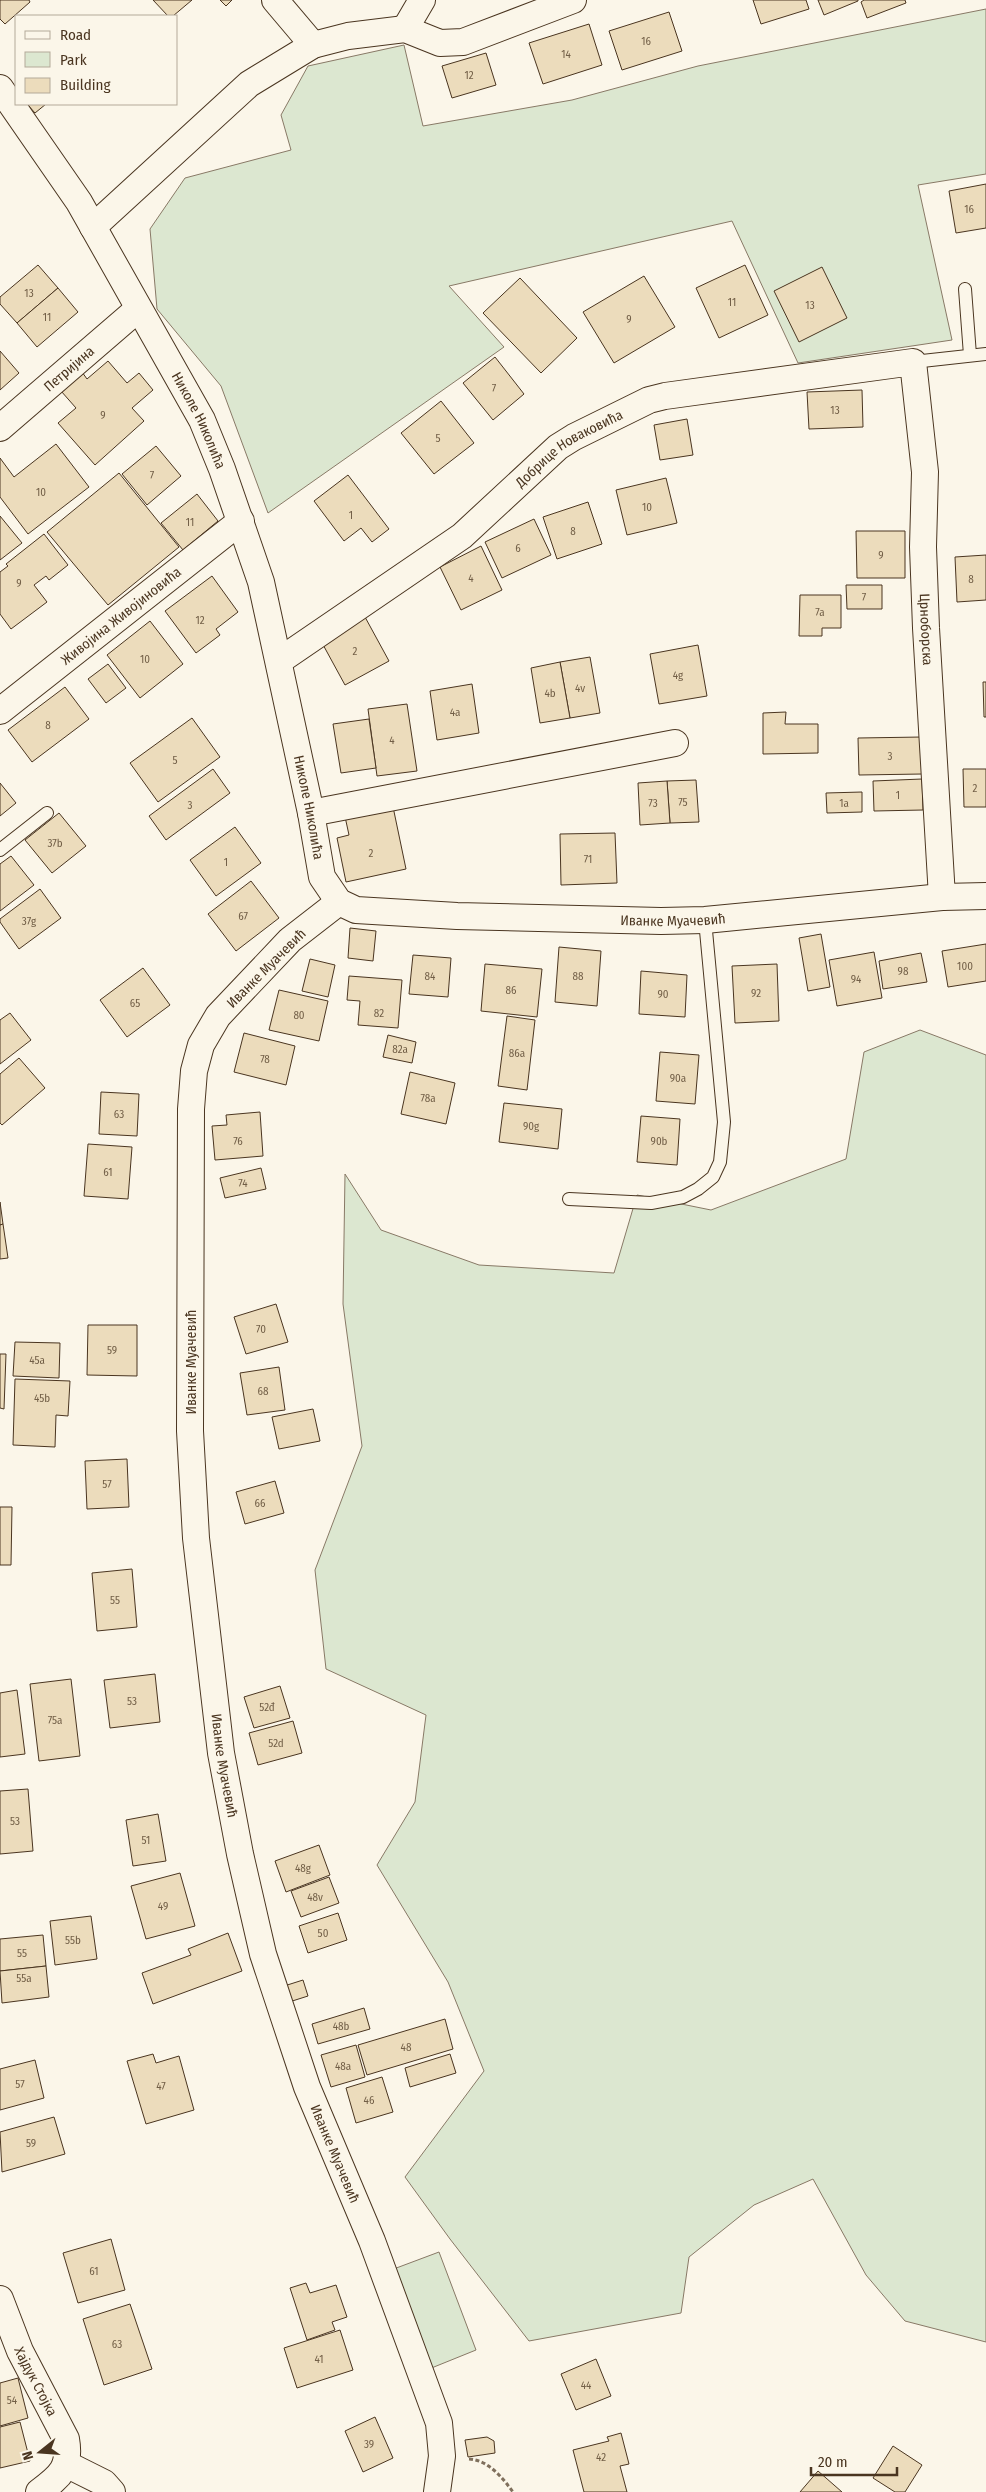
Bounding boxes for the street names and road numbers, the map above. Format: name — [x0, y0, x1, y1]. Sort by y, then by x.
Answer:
street label: Петријина — [41, 342, 98, 395]
street label: Николе Николића — [168, 369, 229, 472]
street label: Добрице Новаковића — [511, 406, 626, 492]
street label: Живојина Живојиновића — [58, 563, 185, 669]
street label: Црноборска — [916, 593, 936, 666]
street label: Николе Николића — [290, 754, 327, 861]
street label: Иванке Муачевић — [620, 910, 726, 930]
street label: Иванке Муачевић — [223, 925, 310, 1012]
street label: Иванке Муачевић — [183, 1309, 200, 1415]
street label: Иванке Муачевић — [207, 1713, 241, 1819]
street label: Иванке Муачевић — [306, 2102, 363, 2206]
street label: Хајдук Стојка — [10, 2345, 61, 2419]

